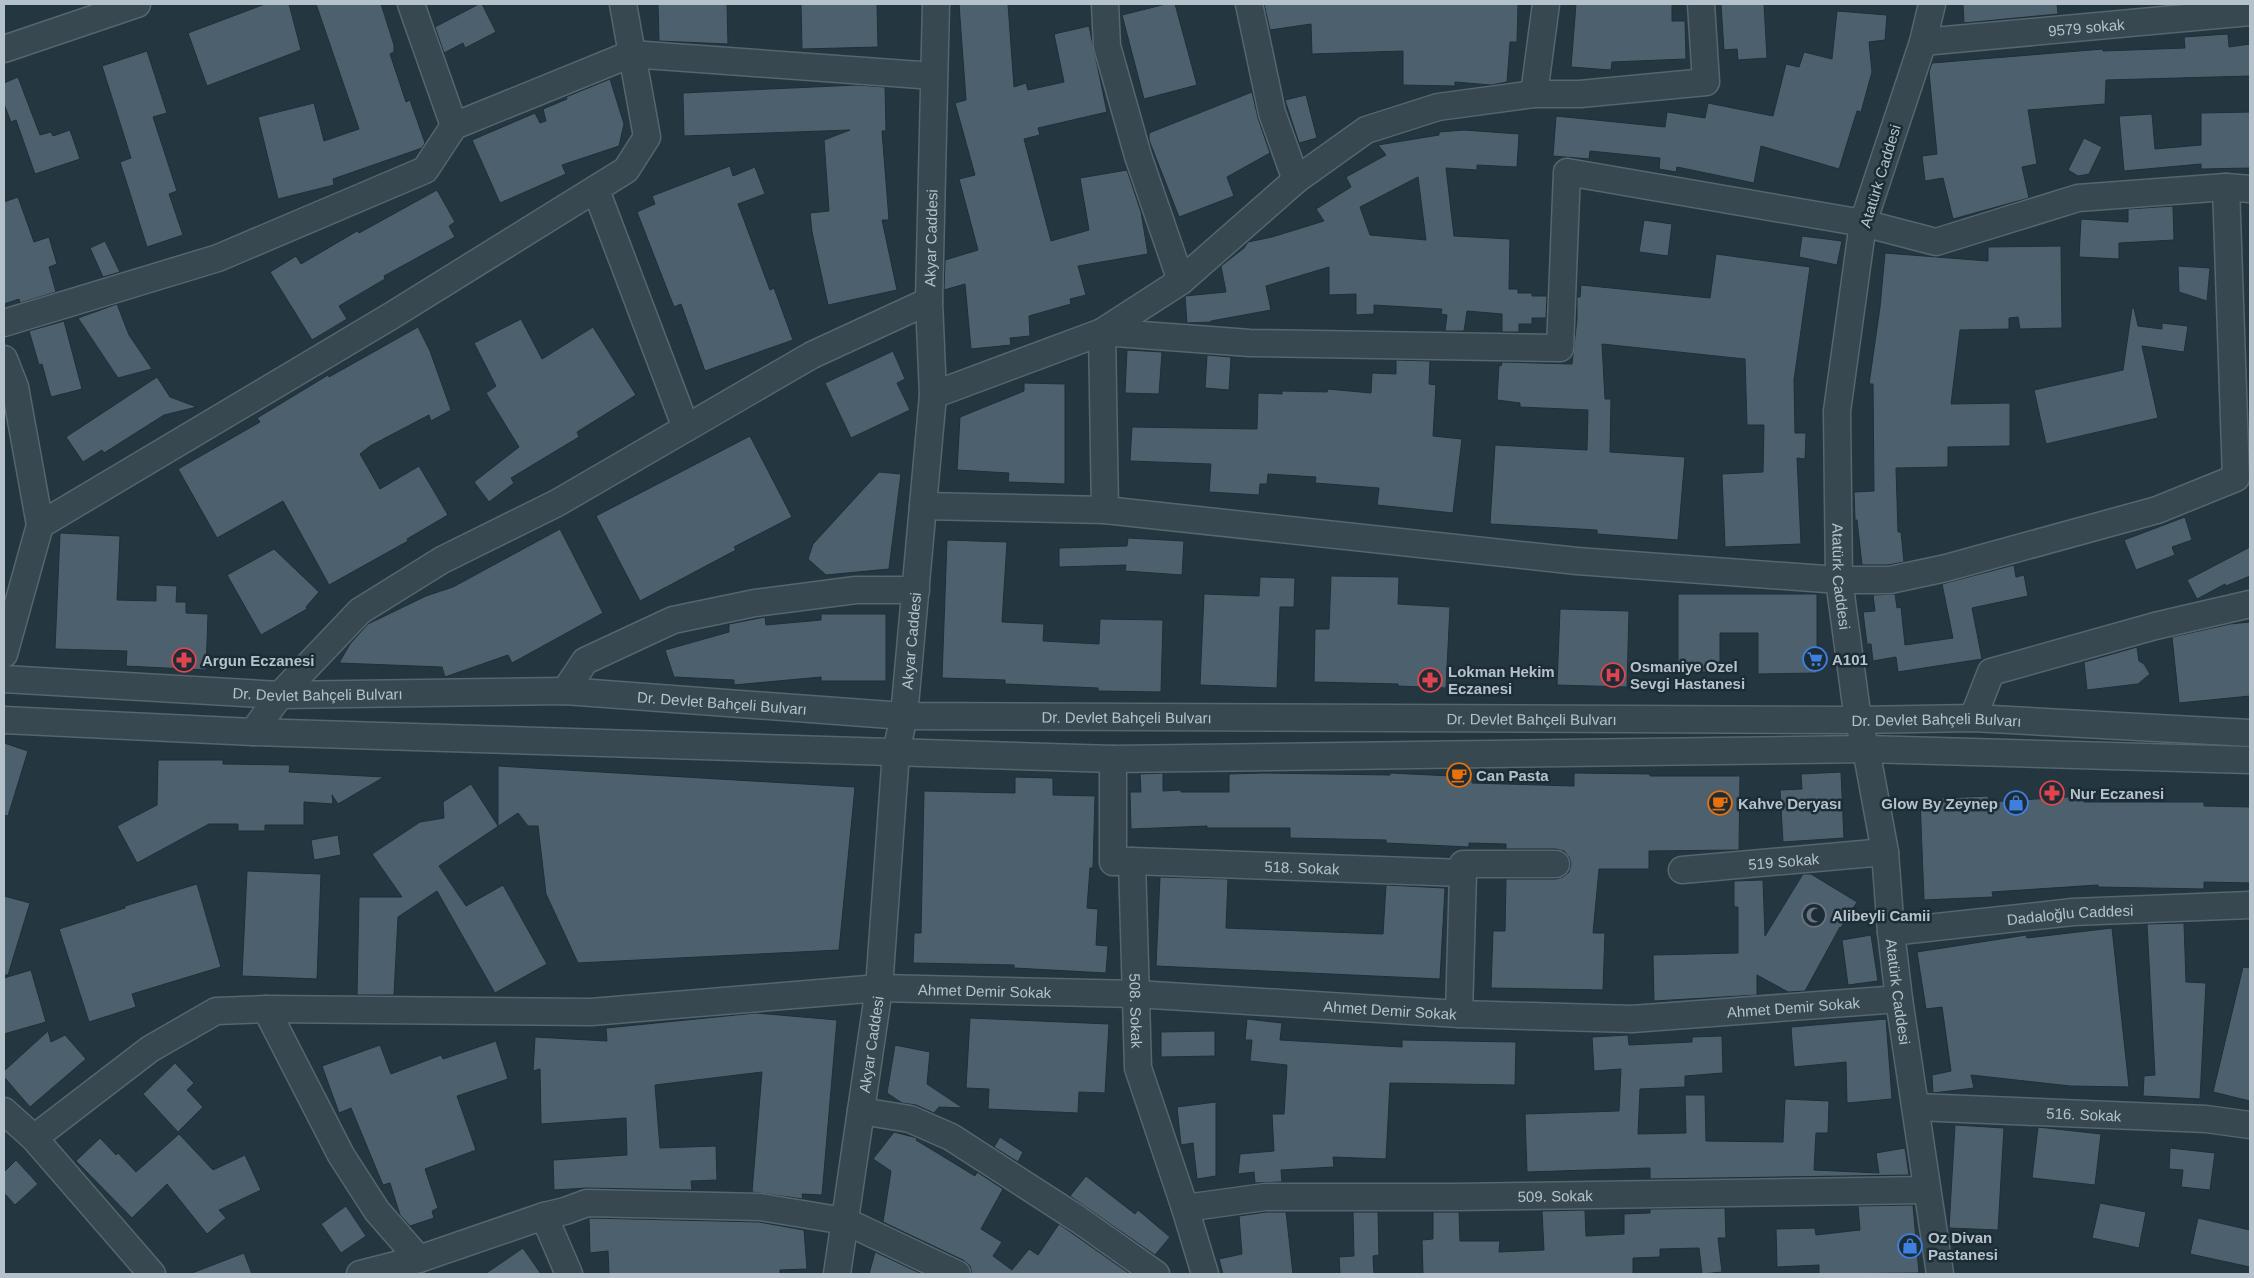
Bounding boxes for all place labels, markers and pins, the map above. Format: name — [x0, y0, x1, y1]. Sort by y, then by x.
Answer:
supermarket icon: A101 — [1802, 646, 1828, 672]
pharmacy icon: Argun Eczanesi — [171, 647, 197, 673]
place label: A101 — [1832, 651, 1868, 668]
place label: Argun Eczanesi — [202, 652, 315, 669]
place label: Osmaniye Ozel Sevgi Hastanesi — [1630, 658, 1745, 692]
hospital icon: Osmaniye Ozel Sevgi Hastanesi — [1600, 662, 1626, 688]
place label: Lokman Hekim Eczanesi — [1448, 663, 1555, 697]
pharmacy icon: Lokman Hekim Eczanesi — [1417, 667, 1443, 693]
cafe icon: Can Pasta — [1446, 762, 1472, 788]
place label: Can Pasta — [1476, 767, 1549, 784]
pharmacy icon: Nur Eczanesi — [2039, 780, 2065, 806]
place label: Nur Eczanesi — [2070, 785, 2164, 802]
cafe icon: Kahve Deryası — [1707, 790, 1733, 816]
shop icon: Glow By Zeynep — [2003, 790, 2029, 816]
place label: Kahve Deryası — [1738, 795, 1841, 812]
place label: Glow By Zeynep — [1881, 795, 1998, 812]
mosque icon: Alibeyli Camii — [1801, 902, 1827, 928]
place label: Alibeyli Camii — [1832, 907, 1930, 924]
place label: Oz Divan Pastanesi — [1928, 1229, 1998, 1263]
shop icon: Oz Divan Pastanesi — [1897, 1233, 1923, 1259]

